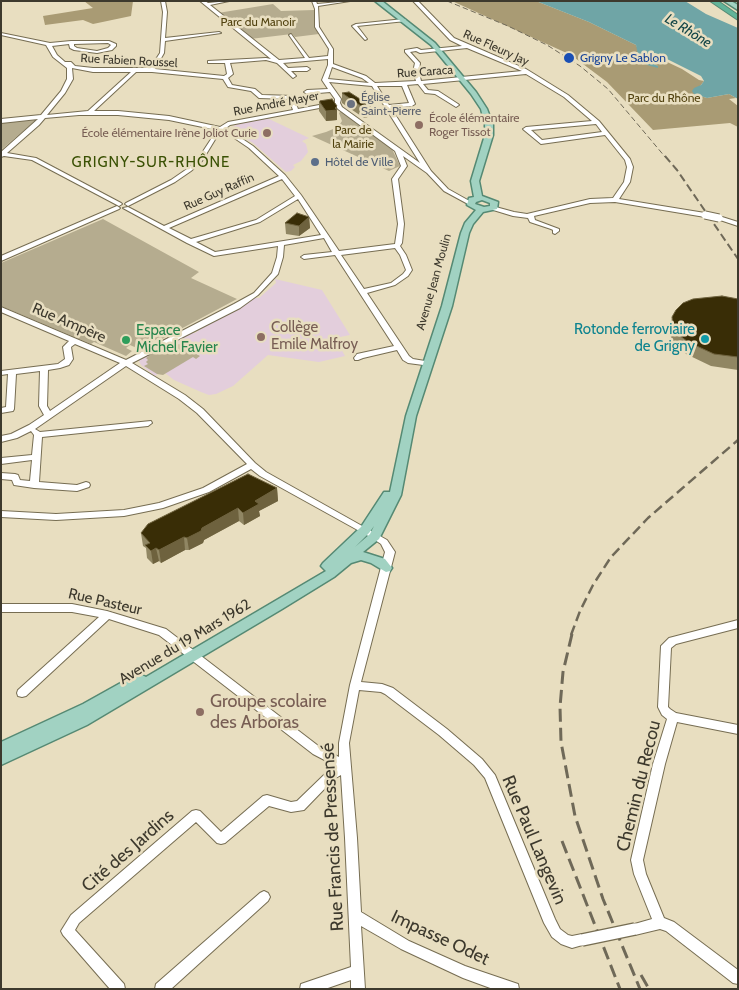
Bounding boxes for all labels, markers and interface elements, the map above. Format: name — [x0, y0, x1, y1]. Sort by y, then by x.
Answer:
water label: Le Rhône — [662, 11, 714, 51]
park label: Parc du Manoir — [221, 15, 295, 29]
street label: Rue Fleury Jay — [461, 27, 531, 69]
street label: Rue Fabien Roussel — [80, 51, 178, 71]
marker: Grigny Le Sablon — [562, 51, 576, 65]
place label: Grigny Le Sablon — [580, 51, 666, 65]
street label: Rue Caraca — [397, 63, 453, 81]
street label: Rue André Mayer — [232, 89, 320, 119]
place label: Église Saint-Pierre — [361, 90, 421, 118]
park label: Parc du Rhône — [627, 91, 701, 105]
marker: Église Saint-Pierre — [345, 98, 357, 110]
place label: École élémentaire Roger Tissot — [429, 111, 520, 139]
marker: École élémentaire Roger Tissot — [413, 119, 425, 131]
park label: Parc de la Mairie — [332, 123, 374, 151]
place label: École élémentaire Irène Joliot Curie — [81, 126, 257, 140]
marker: École élémentaire Irène Joliot Curie — [261, 127, 273, 139]
district label: GRIGNY-SUR-RHÔNE — [70, 154, 232, 172]
place label: Hôtel de Ville — [325, 155, 393, 169]
marker: Hôtel de Ville — [309, 156, 321, 168]
street label: Rue Guy Raffin — [182, 170, 256, 214]
street label: Avenue Jean Moulin — [413, 232, 455, 332]
street label: Rue Ampère — [29, 299, 109, 347]
place label: Collège Emile Malfroy — [271, 319, 358, 354]
place label: Rotonde ferroviaire de Grigny — [574, 321, 695, 356]
place label: Espace Michel Favier — [136, 322, 218, 357]
marker: Collège Emile Malfroy — [255, 331, 267, 343]
marker: Rotonde ferroviaire de Grigny — [699, 333, 711, 345]
marker: Espace Michel Favier — [120, 334, 132, 346]
street label: Rue Pasteur — [67, 585, 143, 619]
street label: Avenue du 19 Mars 1962 — [116, 595, 254, 689]
place label: Groupe scolaire des Arboras — [210, 691, 327, 734]
marker: Groupe scolaire des Arboras — [194, 706, 206, 718]
street label: Chemin du Recou — [612, 718, 666, 854]
street label: Rue Francis de Pressensé — [317, 742, 349, 932]
street label: Rue Paul Langevin — [497, 772, 571, 908]
street label: Cité des Jardins — [77, 805, 179, 897]
street label: Impasse Odet — [387, 906, 493, 970]

